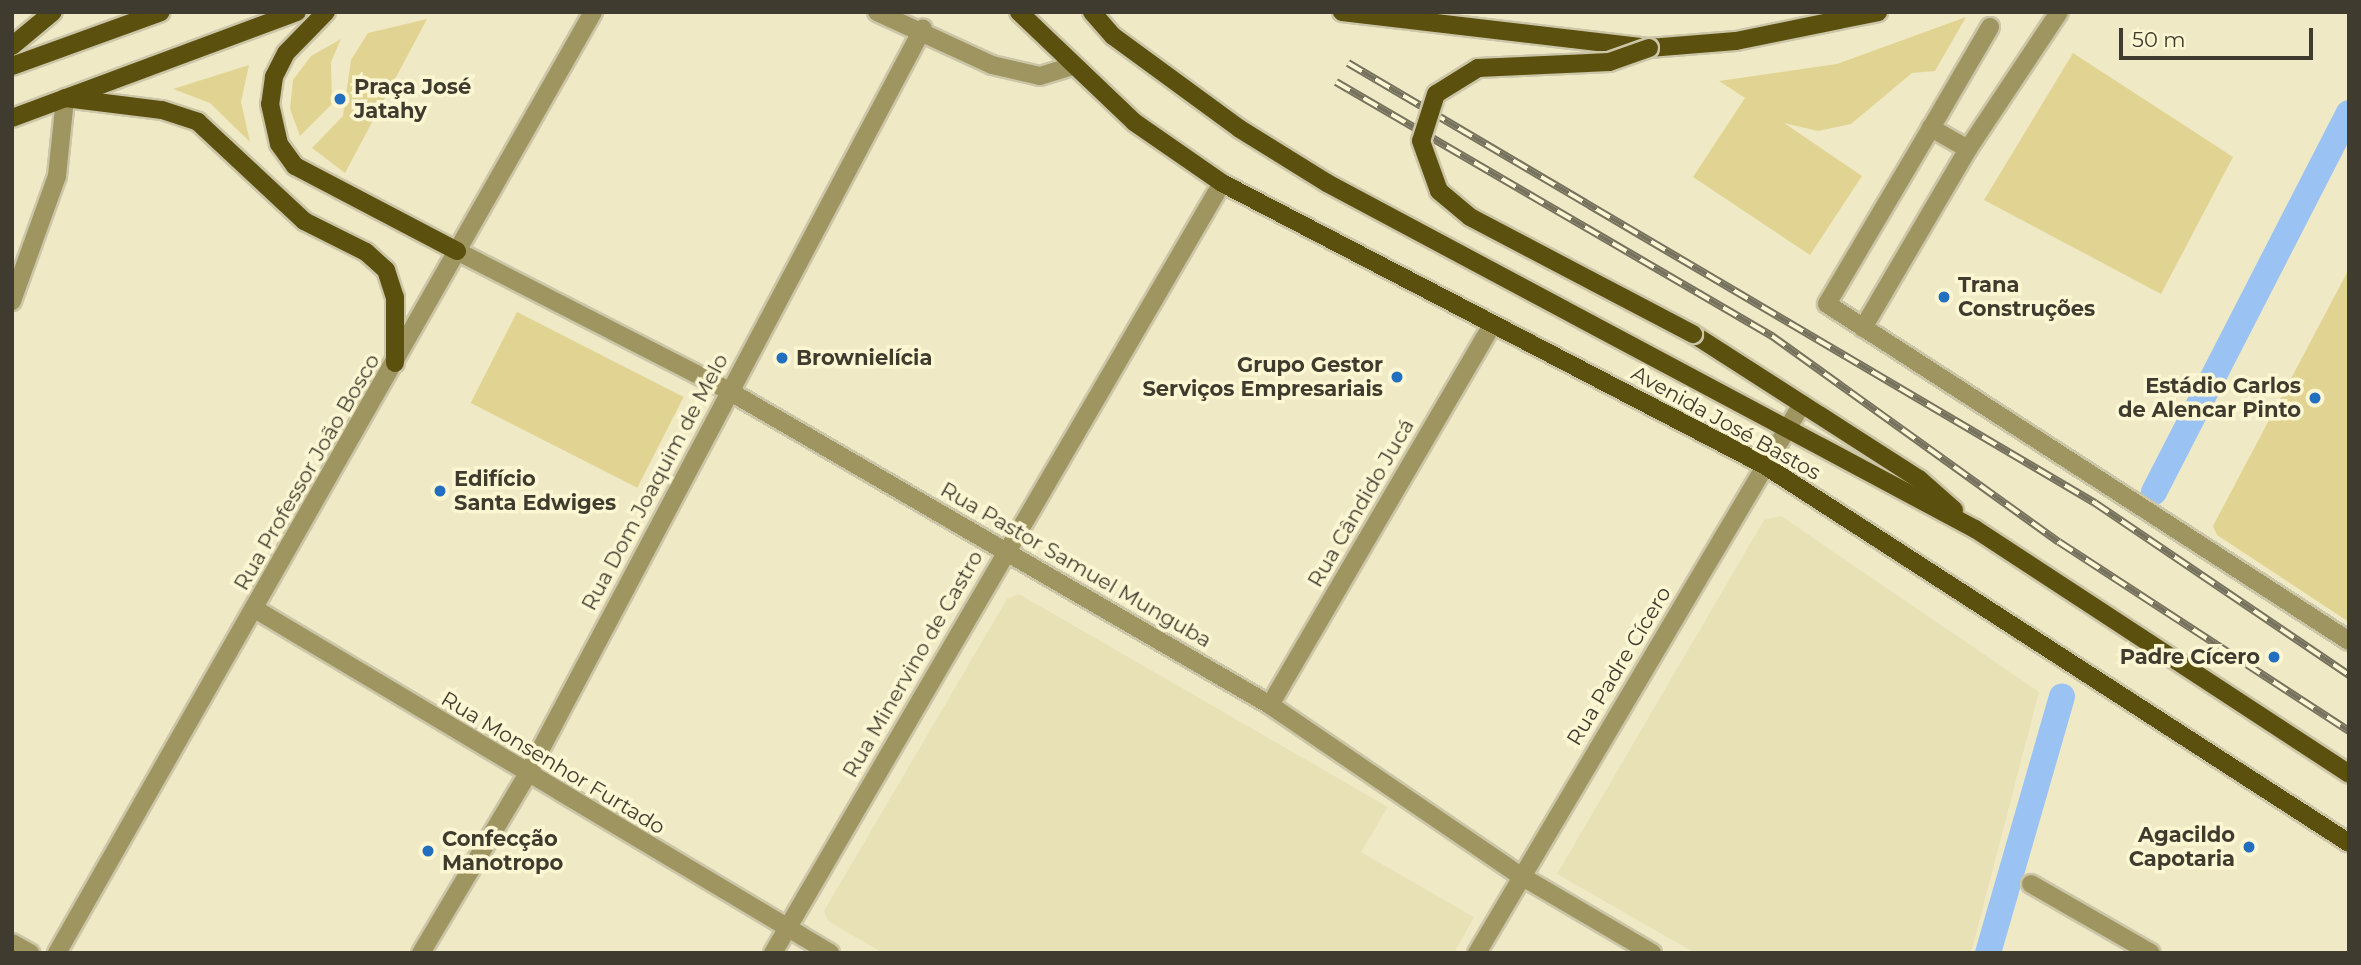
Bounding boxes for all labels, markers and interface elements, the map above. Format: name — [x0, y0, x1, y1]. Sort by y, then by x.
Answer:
scale bar — [2123, 14, 2317, 58]
text: 50 m — [2132, 27, 2186, 52]
place label: Praça José Jatahy — [354, 74, 471, 124]
marker: Praça José Jatahy — [332, 91, 348, 107]
place label: Trana Construções — [1958, 272, 2095, 322]
marker: Trana Construções — [1936, 289, 1952, 305]
place label: Brownielícia — [796, 345, 932, 371]
street label: Rua Professor João Bosco — [229, 349, 385, 595]
street label: Rua Dom Joaquim de Melo — [576, 349, 734, 615]
marker: Brownielícia — [774, 350, 790, 366]
place label: Grupo Gestor Serviços Empresariais — [1142, 352, 1383, 402]
street label: Avenida José Bastos — [1627, 360, 1825, 486]
marker: Grupo Gestor Serviços Empresariais — [1389, 369, 1405, 385]
place label: Estádio Carlos de Alencar Pinto — [2118, 373, 2301, 423]
marker: Estádio Carlos de Alencar Pinto — [2307, 390, 2323, 406]
street label: Rua Cândido Jucá — [1303, 414, 1419, 592]
place label: Edifício Santa Edwiges — [454, 466, 616, 516]
street label: Rua Pastor Samuel Munguba — [936, 477, 1216, 653]
marker: Edifício Santa Edwiges — [432, 483, 448, 499]
street label: Rua Minervino de Castro — [838, 546, 988, 782]
street label: Rua Padre Cícero — [1562, 582, 1676, 750]
place label: Padre Cícero — [2120, 644, 2260, 670]
marker: Padre Cícero — [2266, 649, 2282, 665]
street label: Rua Monsenhor Furtado — [436, 686, 670, 840]
place label: Agacildo Capotaria — [2129, 822, 2235, 872]
place label: Confecção Manotropo — [442, 826, 563, 876]
marker: Agacildo Capotaria — [2241, 839, 2257, 855]
marker: Confecção Manotropo — [420, 843, 436, 859]

